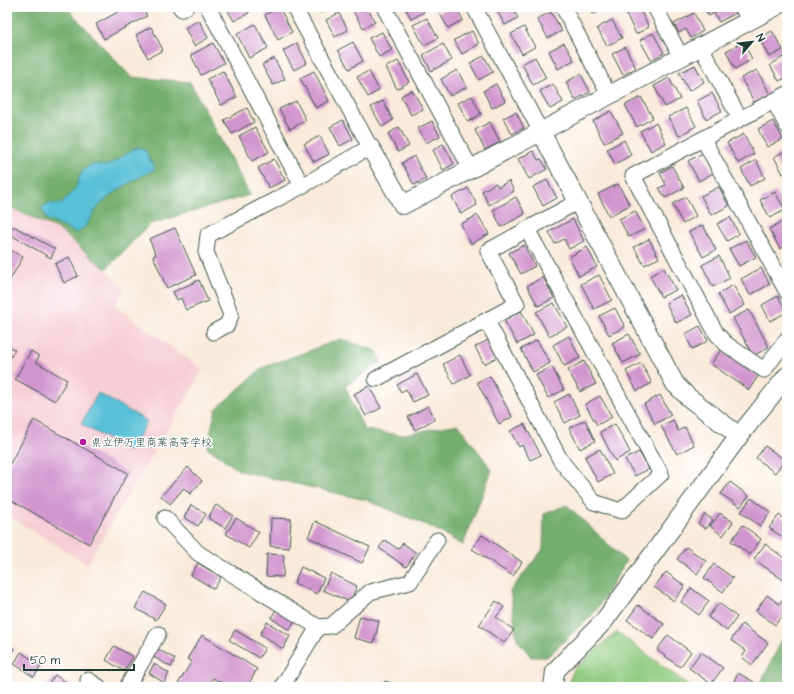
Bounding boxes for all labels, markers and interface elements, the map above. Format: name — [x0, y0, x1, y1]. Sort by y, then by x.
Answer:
north arrow — [732, 22, 772, 62]
text: N — [752, 31, 769, 44]
place label: 県立伊万里商業高等学校 — [91, 435, 212, 450]
marker: 県立伊万里商業高等学校 — [78, 437, 88, 447]
scale bar — [24, 646, 134, 672]
text: 50 m — [30, 652, 61, 669]

